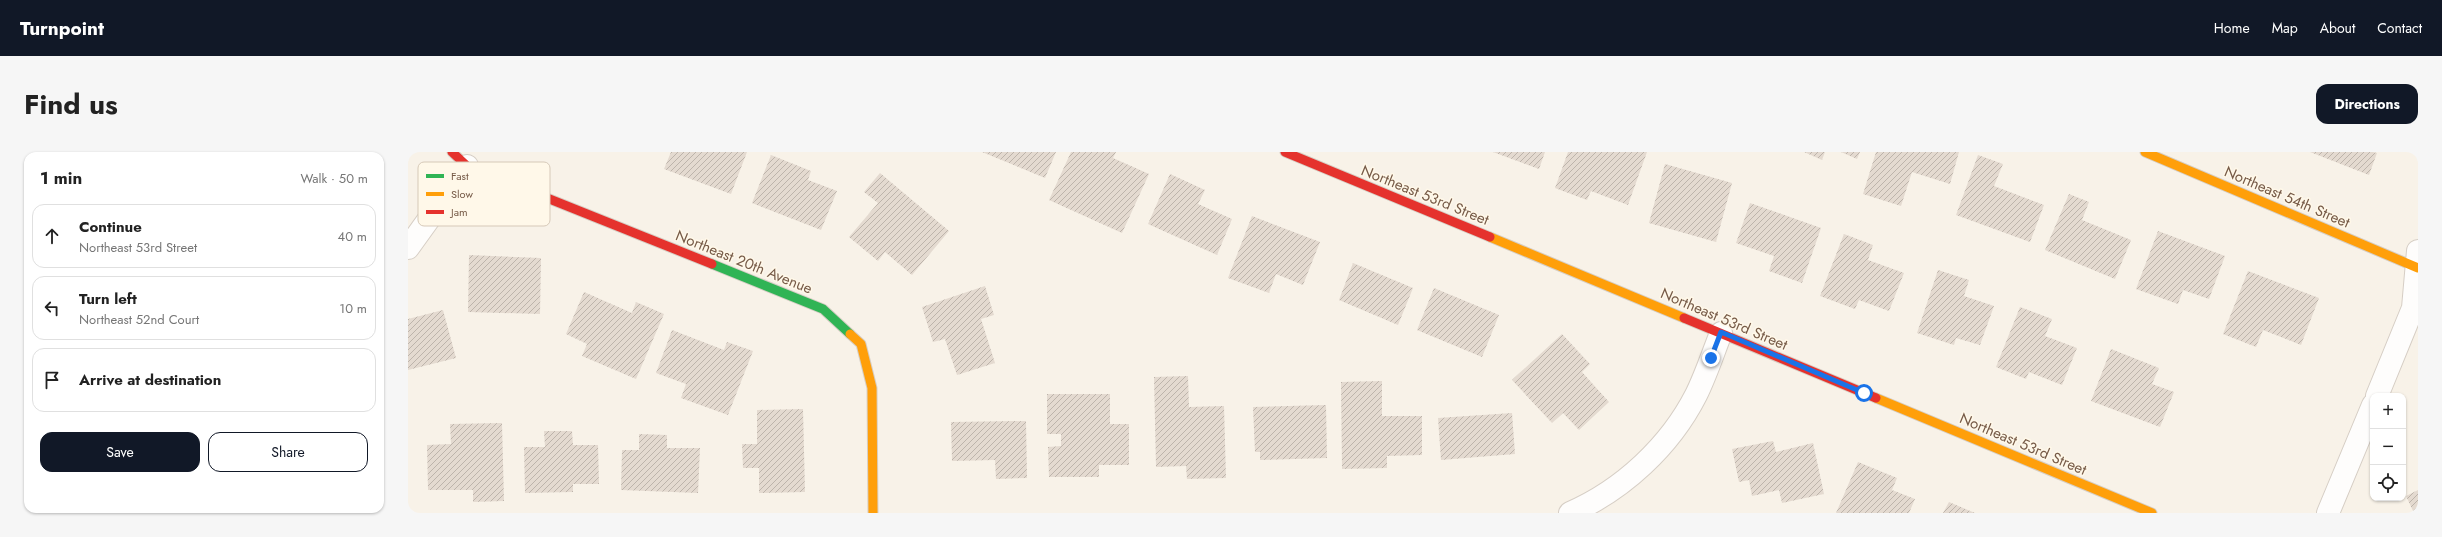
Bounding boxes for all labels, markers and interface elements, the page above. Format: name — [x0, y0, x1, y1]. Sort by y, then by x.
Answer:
text: Turnpoint — [20, 15, 104, 42]
text: Home — [2214, 18, 2250, 38]
text: Map — [2272, 18, 2298, 38]
text: About — [2320, 18, 2355, 38]
text: Contact — [2377, 18, 2422, 38]
text: Find us — [24, 84, 118, 125]
button: Directions — [2316, 84, 2418, 124]
street label: Northeast 53rd Street — [1358, 159, 1493, 231]
street label: Northeast 54th Street — [2221, 161, 2354, 234]
legend — [418, 162, 550, 226]
text: 1 min — [40, 166, 82, 190]
text: Fast — [451, 168, 469, 184]
text: Walk · 50 m — [301, 169, 368, 188]
text: Slow — [451, 186, 473, 202]
text: Jam — [449, 204, 468, 220]
text: Continue — [79, 216, 142, 238]
street label: Northeast 20th Avenue — [672, 224, 816, 300]
icon: ahead — [41, 225, 63, 247]
text: 40 m — [338, 227, 367, 246]
text: Northeast 53rd Street — [79, 238, 197, 257]
street label: Northeast 53rd Street — [1657, 282, 1791, 356]
text: Turn left — [79, 288, 137, 310]
icon: left — [41, 297, 63, 319]
text: 10 m — [339, 299, 367, 318]
text: Northeast 52nd Court — [79, 310, 199, 329]
route end — [1702, 349, 1720, 367]
icon: arrive — [41, 369, 63, 391]
text: Arrive at destination — [79, 369, 221, 391]
route start — [1855, 384, 1873, 402]
map controls — [2370, 393, 2406, 501]
button: + — [2370, 393, 2406, 429]
street label: Northeast 53rd Street — [1956, 407, 2090, 481]
button: − — [2370, 429, 2406, 465]
button: Save — [40, 432, 200, 472]
button: Share — [208, 432, 368, 472]
button: locate — [2370, 465, 2406, 501]

